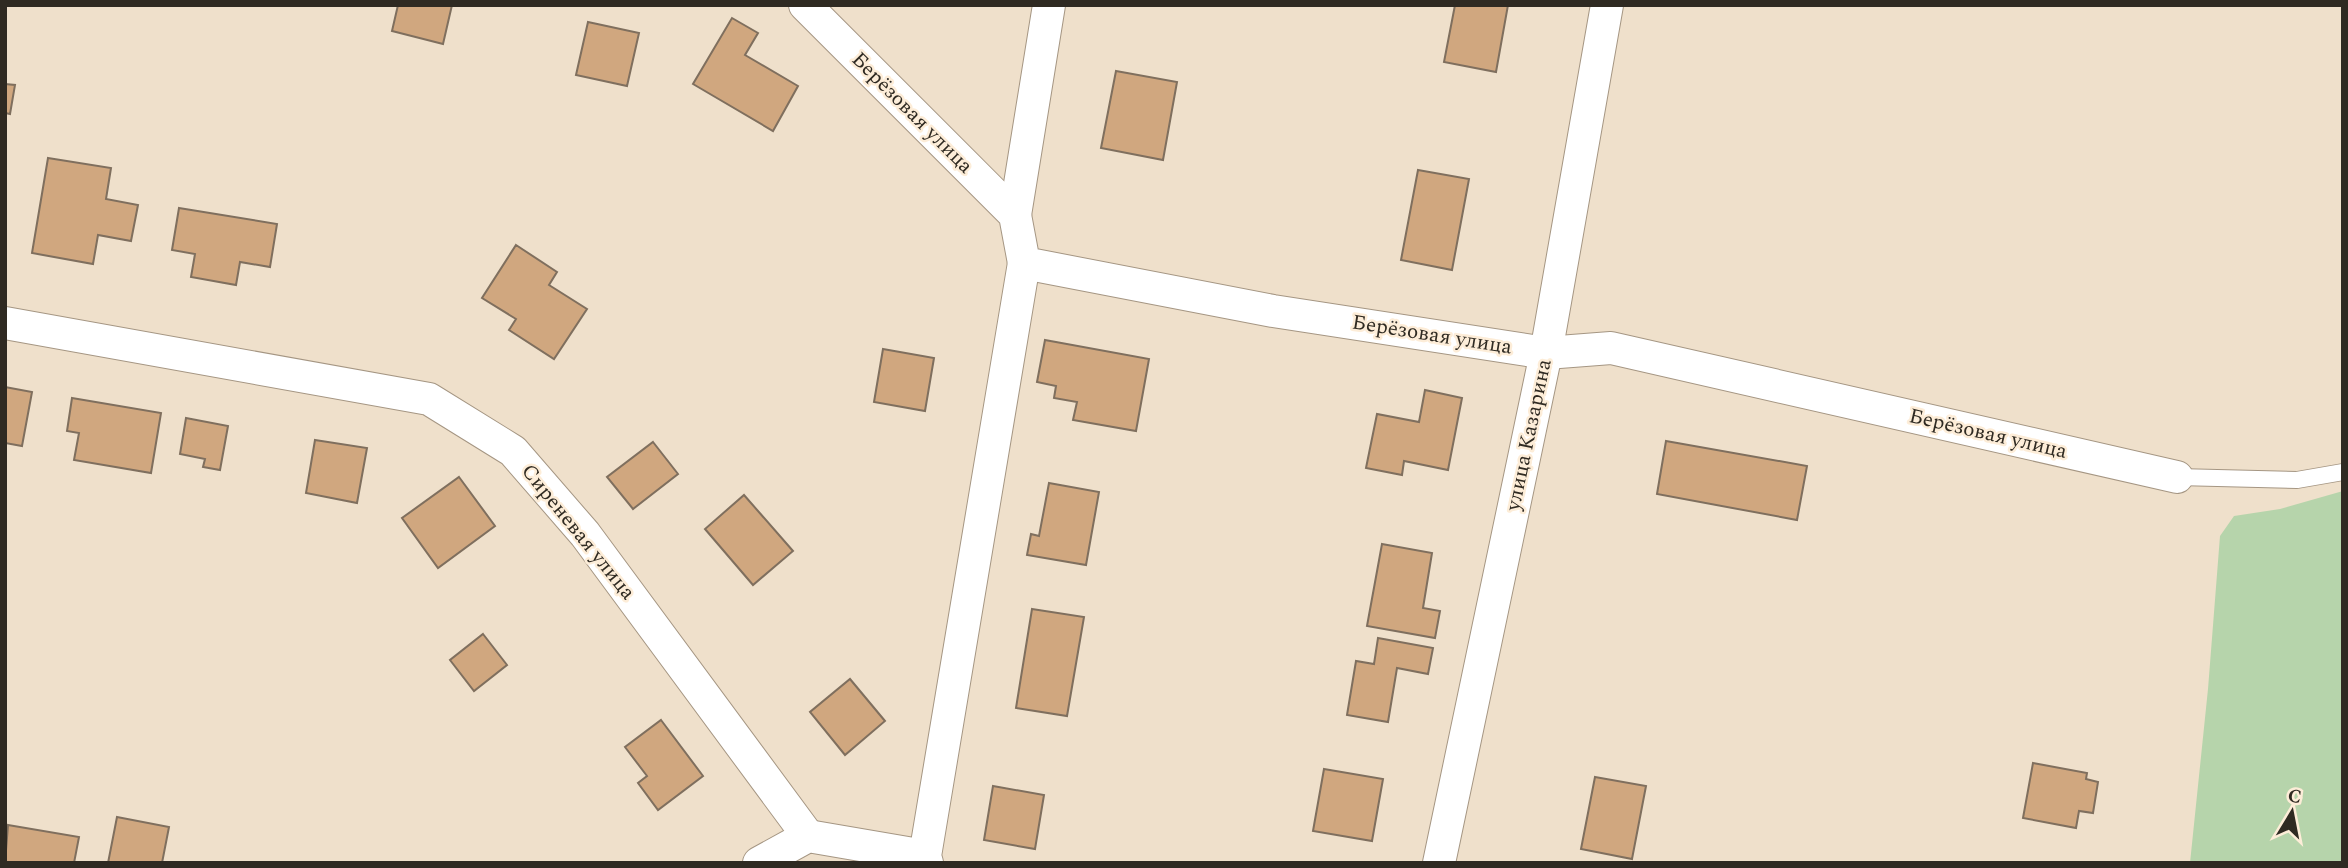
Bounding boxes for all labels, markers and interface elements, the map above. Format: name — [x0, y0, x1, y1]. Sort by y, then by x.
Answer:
street label: Берёзовая улица — [844, 45, 981, 182]
street label: Берёзовая улица — [1350, 307, 1515, 364]
street label: улица Казарина — [1497, 356, 1561, 515]
street label: Берёзовая улица — [1906, 400, 2071, 468]
street label: Сиреневая улица — [513, 457, 643, 608]
north arrow — [2257, 777, 2327, 847]
text: С — [2286, 781, 2304, 812]

